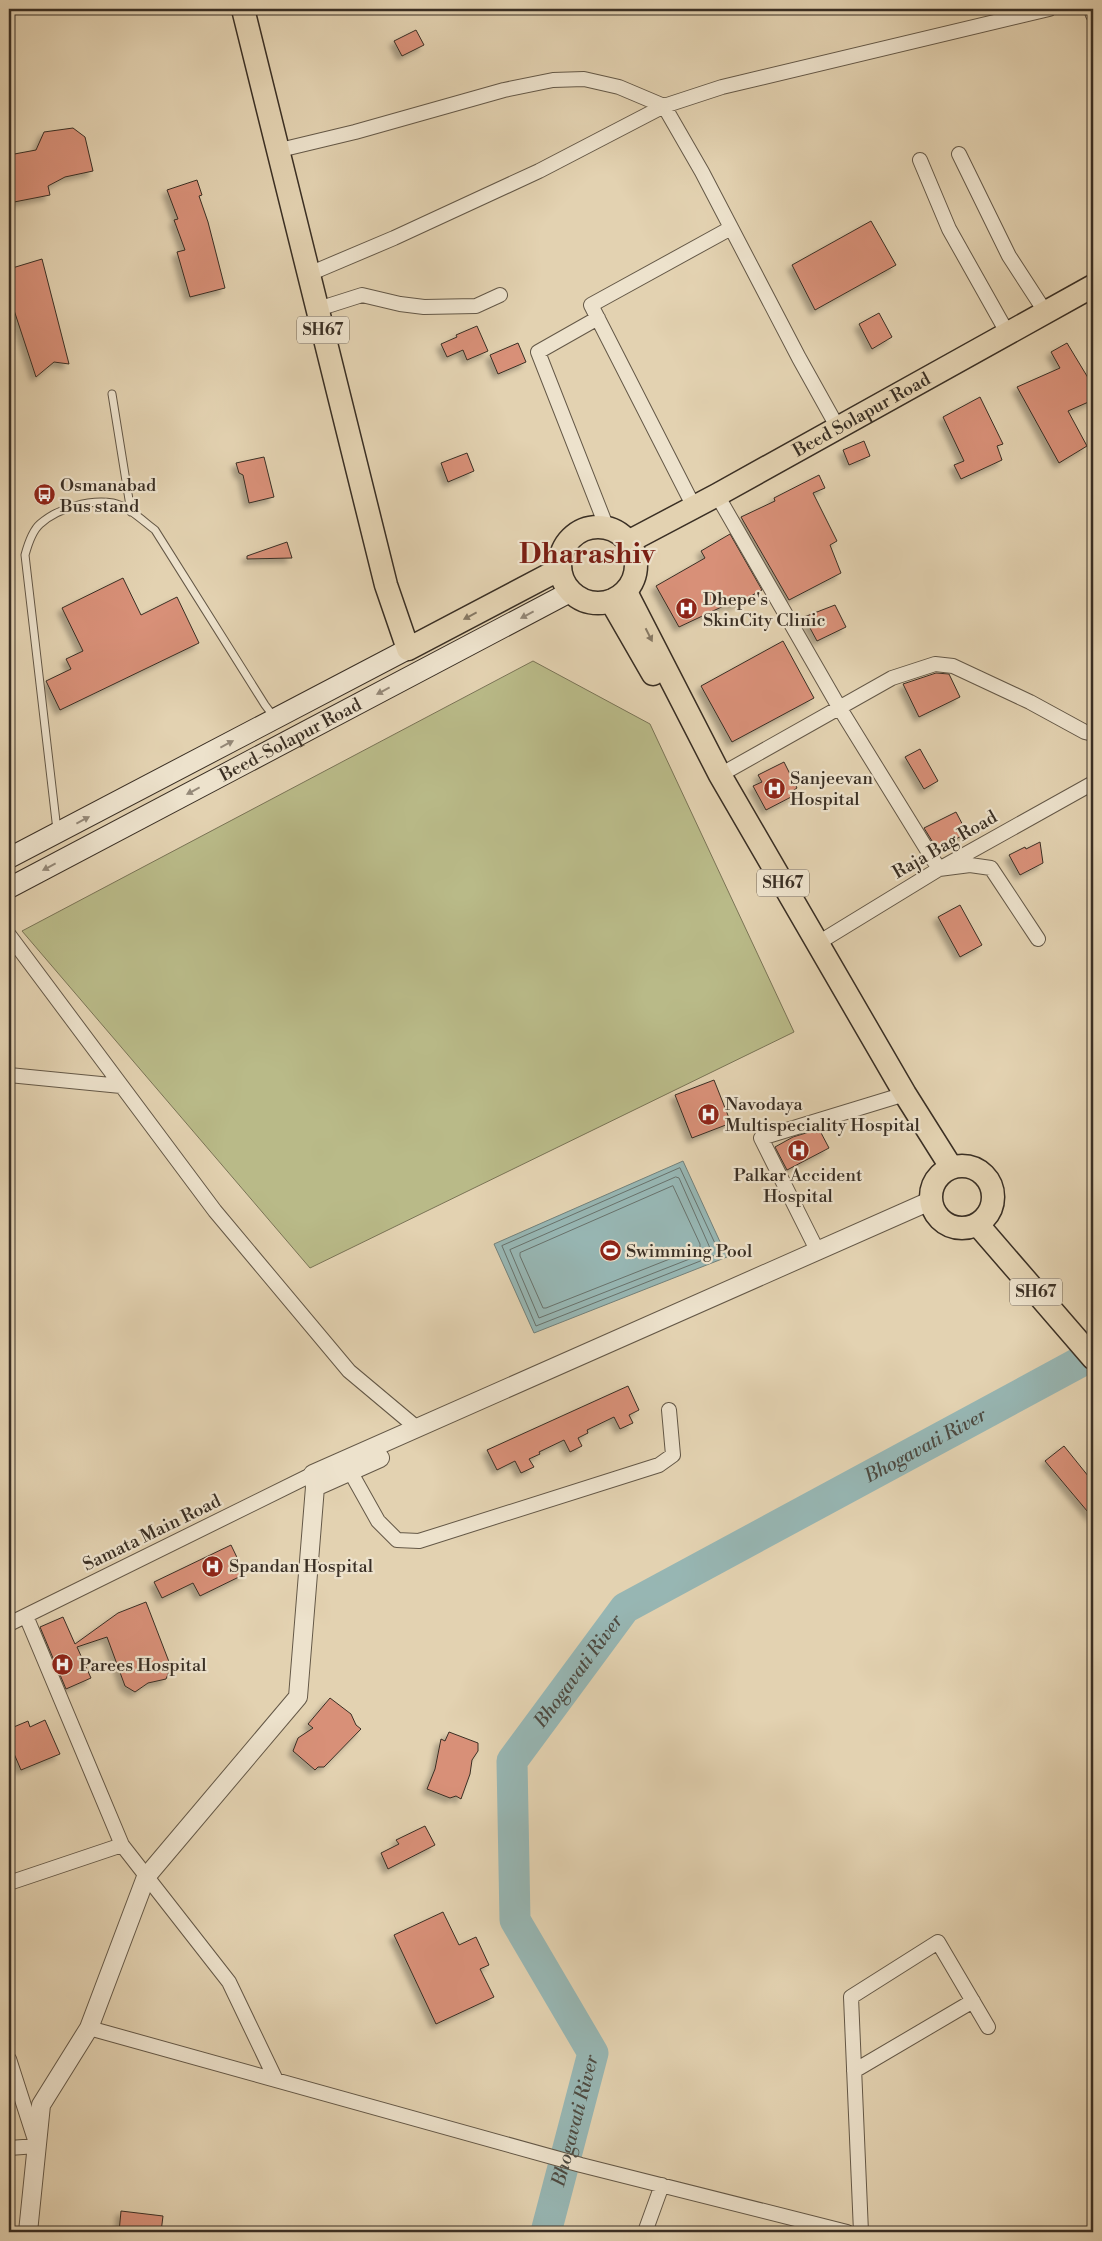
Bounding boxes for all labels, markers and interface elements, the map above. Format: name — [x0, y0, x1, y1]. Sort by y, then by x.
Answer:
road number: SH67 — [297, 316, 349, 344]
street label: Beed Solapur Road — [788, 367, 935, 463]
place label: Osmanabad Bus stand — [59, 474, 157, 518]
bus stop icon: Osmanabad Bus stand — [32, 483, 56, 507]
district label: Dharashiv — [519, 537, 656, 572]
place label: Dhepe's SkinCity Clinic — [703, 588, 826, 632]
hospital icon: Dhepe's SkinCity Clinic — [675, 597, 699, 621]
one-way arrow — [520, 611, 534, 619]
one-way arrow — [463, 612, 477, 620]
one-way arrow — [645, 628, 653, 642]
one-way arrow — [376, 686, 390, 695]
street label: Beed-Solapur Road — [214, 692, 366, 787]
one-way arrow — [219, 740, 234, 748]
place label: Sanjeevan Hospital — [790, 767, 873, 811]
hospital icon: Sanjeevan Hospital — [762, 776, 786, 800]
one-way arrow — [186, 787, 200, 795]
street label: Raja Bag Road — [889, 805, 1002, 884]
one-way arrow — [76, 815, 90, 824]
one-way arrow — [42, 862, 56, 871]
road number: SH67 — [757, 870, 809, 896]
place label: Navodaya Multispeciality Hospital — [725, 1093, 921, 1137]
hospital icon: Navodaya Multispeciality Hospital — [697, 1102, 721, 1126]
hospital icon: Palkar Accident Hospital — [786, 1138, 810, 1162]
place label: Palkar Accident Hospital — [734, 1164, 863, 1208]
sports icon: Swimming Pool — [598, 1239, 622, 1263]
place label: Swimming Pool — [626, 1240, 753, 1263]
road number: SH67 — [1010, 1278, 1062, 1305]
water label: Bhogavati River — [859, 1402, 991, 1489]
street label: Samata Main Road — [79, 1489, 226, 1576]
hospital icon: Spandan Hospital — [201, 1554, 225, 1578]
place label: Spandan Hospital — [229, 1555, 374, 1578]
water label: Bhogavati River — [528, 1609, 629, 1733]
hospital icon: Parees Hospital — [51, 1653, 75, 1677]
place label: Parees Hospital — [79, 1654, 207, 1677]
water label: Bhogavati River — [546, 2052, 604, 2190]

